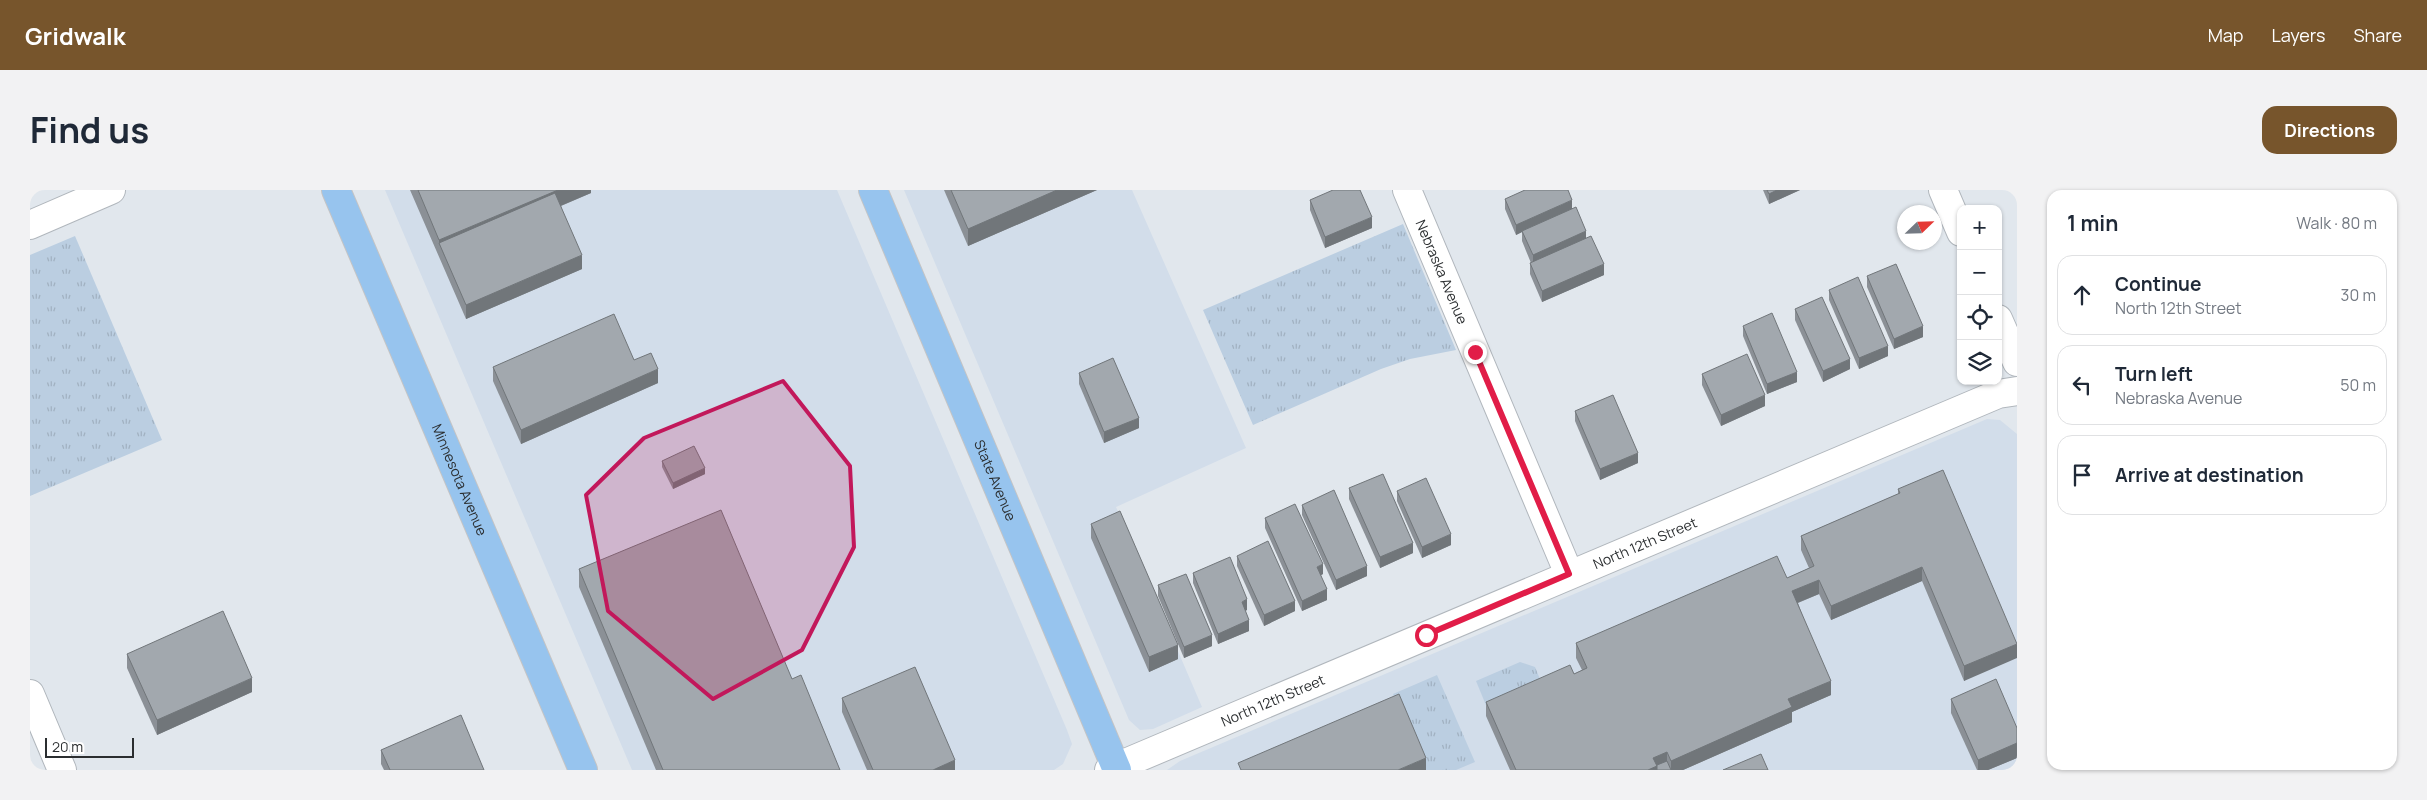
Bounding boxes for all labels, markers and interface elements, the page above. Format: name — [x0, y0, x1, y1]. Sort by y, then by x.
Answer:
text: Gridwalk — [25, 19, 126, 52]
text: Map — [2208, 23, 2243, 47]
text: Layers — [2271, 23, 2325, 47]
text: Share — [2353, 23, 2402, 47]
text: Find us — [30, 106, 149, 154]
button: Directions — [2262, 106, 2397, 154]
north arrow — [1897, 205, 1942, 250]
map controls — [1957, 205, 2002, 385]
button: + — [1957, 205, 2002, 250]
text: 1 min — [2067, 209, 2118, 237]
text: Walk · 80 m — [2296, 212, 2377, 234]
street label: Nebraska Avenue — [1412, 217, 1472, 327]
button: − — [1957, 250, 2002, 295]
text: Continue — [2115, 271, 2201, 297]
icon: ahead — [2068, 281, 2096, 309]
text: 30 m — [2341, 284, 2376, 306]
button: locate — [1957, 295, 2002, 340]
text: North 12th Street — [2115, 297, 2242, 319]
button: layers — [1957, 340, 2002, 385]
route end — [1464, 341, 1487, 364]
text: Turn left — [2115, 361, 2193, 387]
icon: left — [2068, 371, 2096, 399]
text: 50 m — [2340, 374, 2376, 396]
text: Nebraska Avenue — [2115, 387, 2242, 409]
street label: Minnesota Avenue — [428, 421, 492, 538]
street label: State Avenue — [970, 437, 1021, 524]
icon: arrive — [2068, 461, 2096, 489]
text: Arrive at destination — [2115, 462, 2304, 488]
street label: North 12th Street — [1590, 512, 1700, 573]
route start — [1415, 624, 1438, 647]
street label: North 12th Street — [1218, 670, 1328, 731]
scale bar — [45, 735, 134, 758]
text: 20 m — [52, 737, 83, 756]

